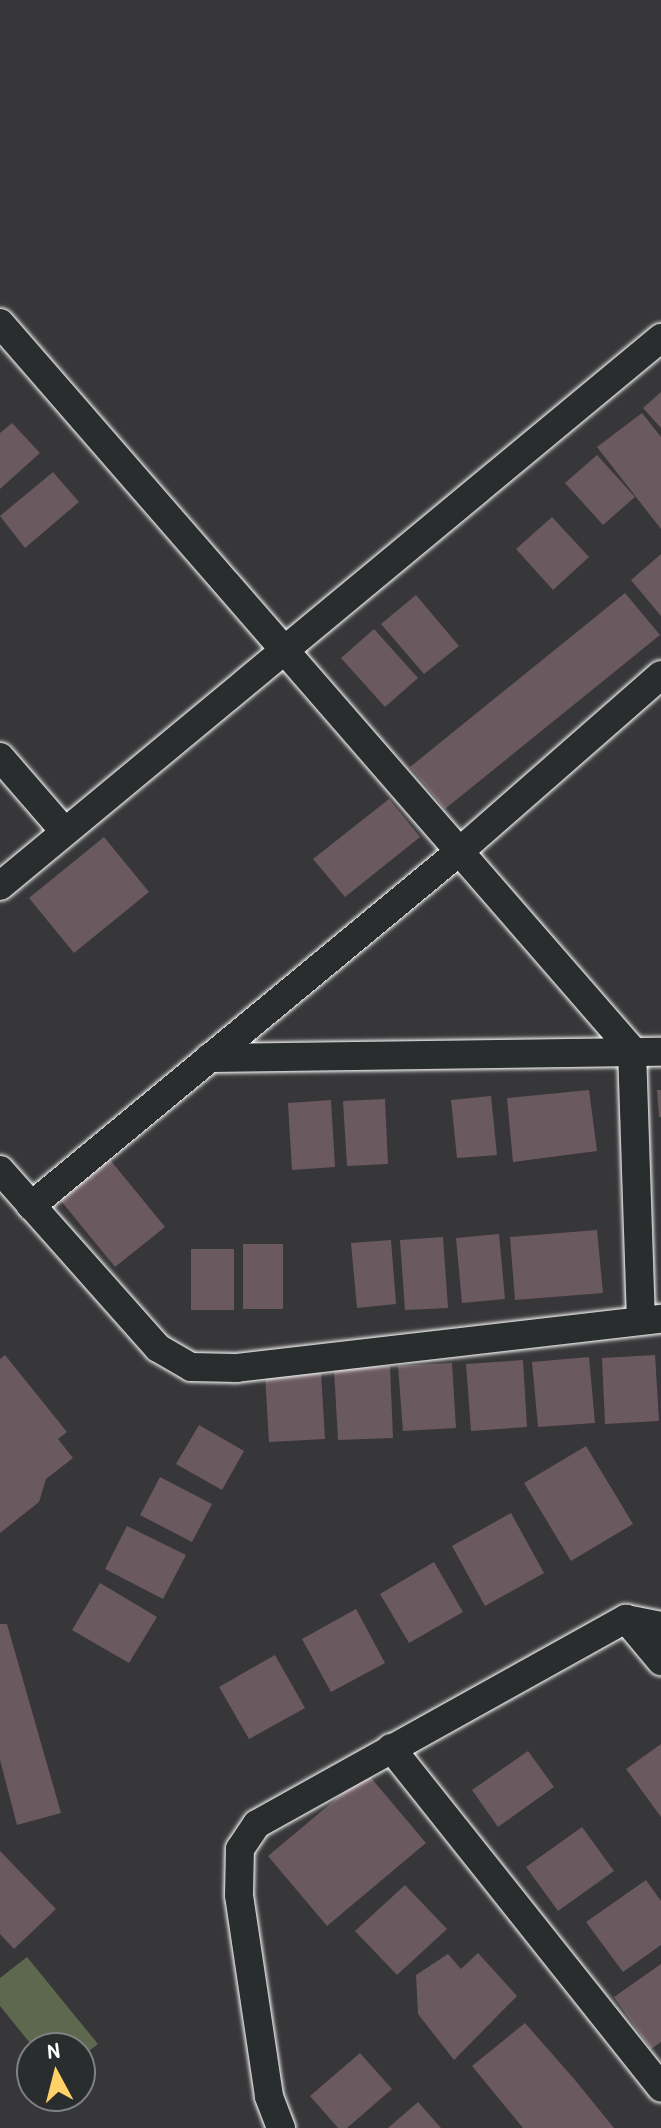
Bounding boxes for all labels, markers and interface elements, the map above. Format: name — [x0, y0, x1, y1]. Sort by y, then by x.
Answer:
north arrow — [16, 2032, 96, 2112]
text: N — [46, 2035, 61, 2066]

